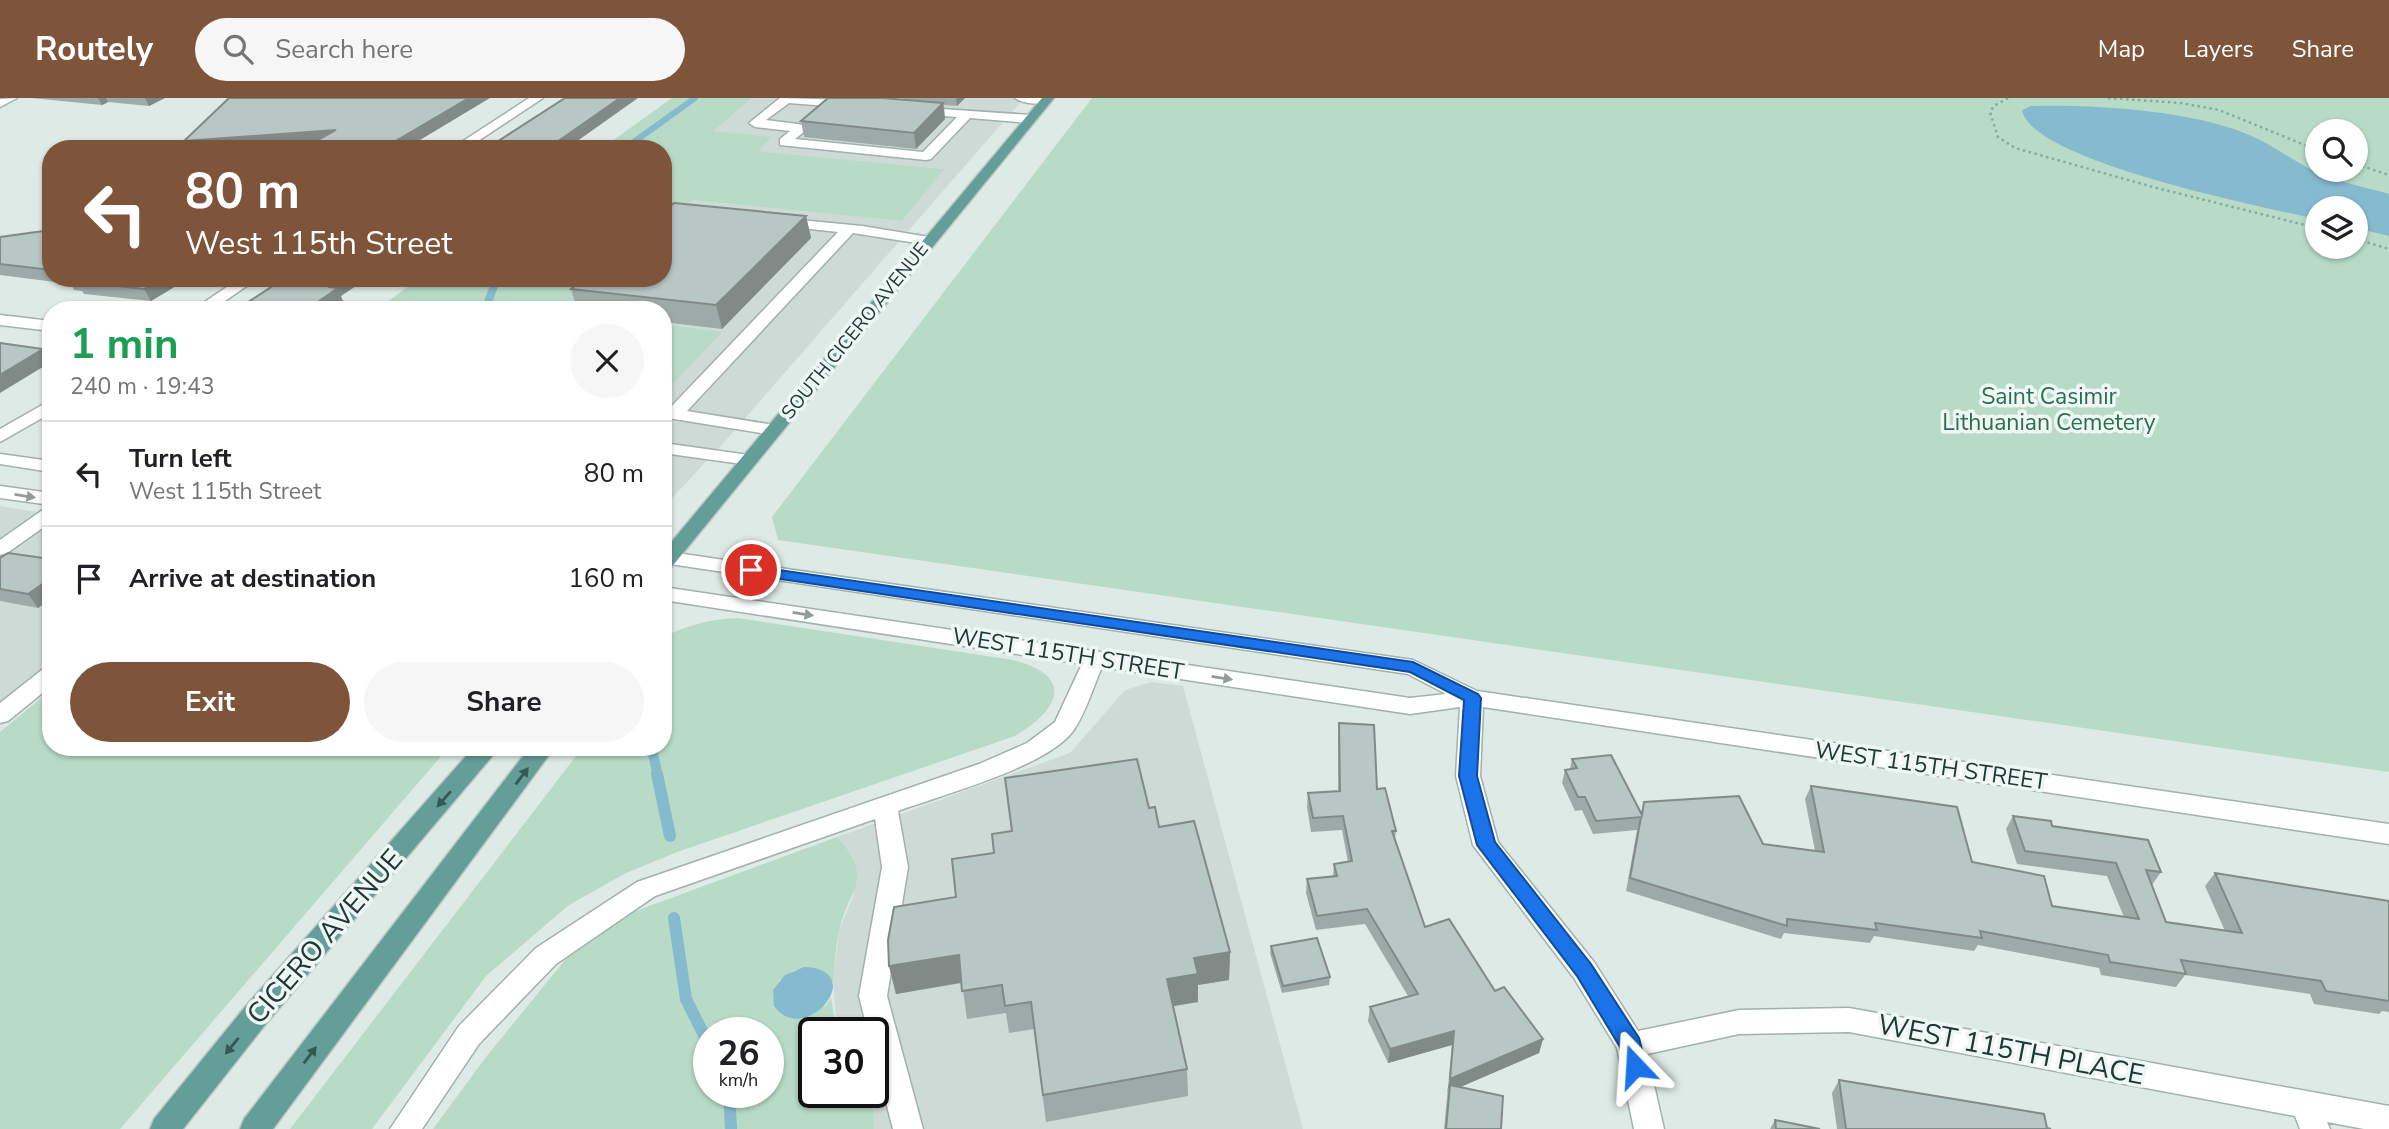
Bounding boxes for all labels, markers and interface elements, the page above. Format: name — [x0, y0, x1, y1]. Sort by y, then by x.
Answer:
search box — [195, 18, 685, 81]
text: Routely — [35, 27, 153, 72]
icon: search — [219, 30, 257, 68]
text: Search here — [275, 32, 413, 67]
text: Map — [2098, 33, 2145, 65]
text: Layers — [2183, 33, 2254, 65]
text: Share — [2292, 33, 2354, 65]
map controls — [2305, 119, 2368, 259]
button: search — [2305, 119, 2368, 182]
text: 80 m — [185, 158, 300, 225]
icon: left — [70, 168, 161, 259]
button: layers — [2305, 196, 2368, 259]
text: West 115th Street — [185, 222, 453, 265]
street label: SOUTH CICERO AVENUE — [776, 237, 934, 425]
text: 1 min — [70, 316, 179, 373]
button: close — [570, 324, 644, 398]
text: 240 m · 19:43 — [70, 371, 215, 402]
park label: Saint Casimir Lithuanian Cemetery — [1942, 381, 2156, 438]
text: Turn left — [129, 441, 232, 476]
icon: left — [70, 455, 108, 493]
text: 80 m — [584, 456, 644, 491]
text: West 115th Street — [129, 476, 321, 507]
one-way arrow — [14, 490, 36, 501]
pin — [721, 540, 781, 600]
icon: arrive — [732, 551, 770, 589]
icon: arrive — [70, 560, 108, 598]
text: Arrive at destination — [129, 561, 376, 596]
text: 160 m — [568, 561, 644, 596]
one-way arrow — [792, 609, 814, 620]
street label: WEST 115TH STREET — [950, 620, 1186, 688]
button: Exit — [70, 662, 350, 742]
button: Share — [364, 662, 644, 742]
one-way arrow — [1211, 673, 1233, 684]
street label: WEST 115TH STREET — [1813, 734, 2049, 798]
one-way arrow — [514, 767, 528, 785]
one-way arrow — [436, 790, 452, 808]
street label: CICERO AVENUE — [238, 841, 412, 1033]
street label: WEST 115TH PLACE — [1874, 1005, 2148, 1095]
speed limit sign: 30 — [798, 1017, 889, 1108]
position arrow — [1598, 1029, 1672, 1103]
text: 26 — [717, 1030, 760, 1077]
one-way arrow — [224, 1036, 239, 1054]
one-way arrow — [303, 1046, 317, 1064]
text: km/h — [719, 1068, 758, 1092]

